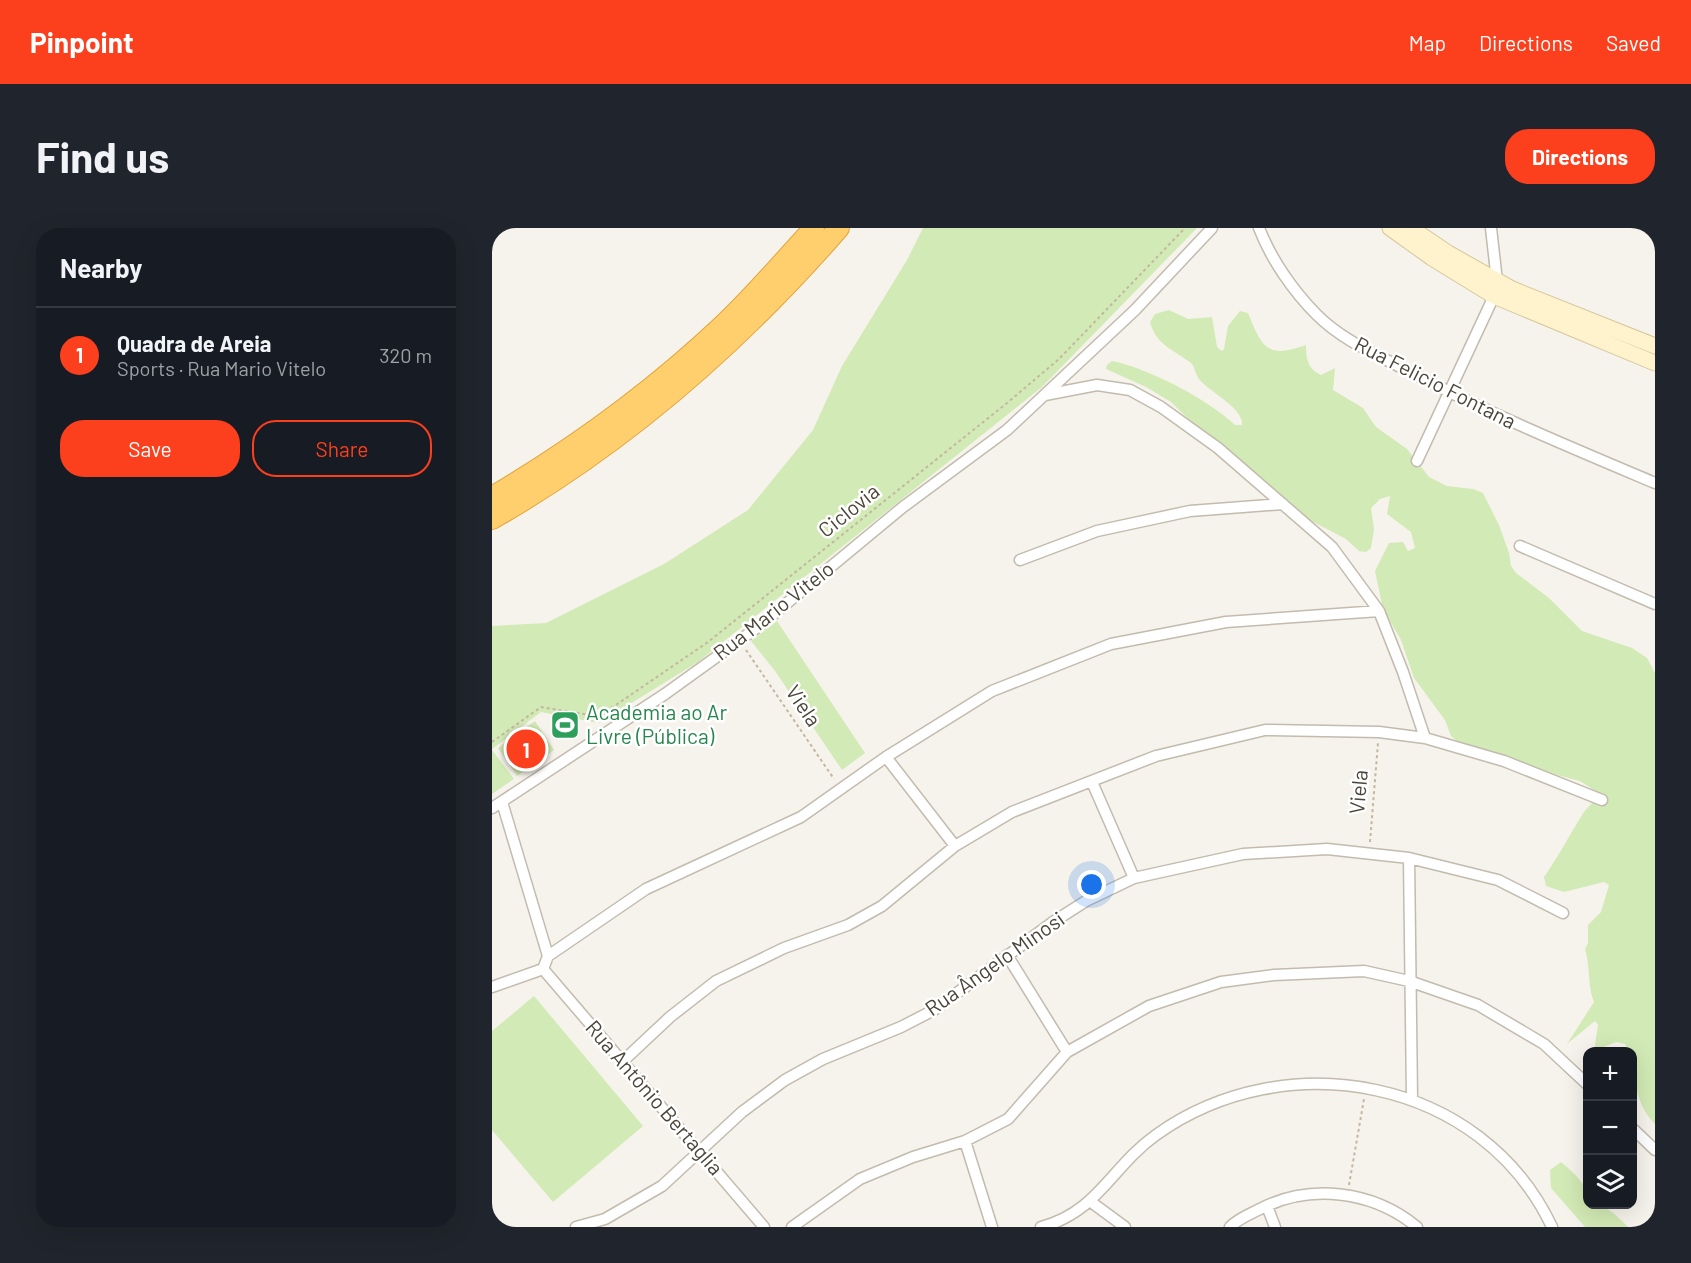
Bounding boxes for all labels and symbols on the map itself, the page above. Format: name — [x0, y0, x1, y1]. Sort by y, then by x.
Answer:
street label: Rua Felicio Fontana — [1351, 330, 1521, 433]
street label: Ciclovia — [813, 478, 883, 542]
street label: Rua Mario Vitelo — [708, 555, 838, 665]
street label: Viela — [781, 680, 827, 731]
place label: Academia ao Ar Livre (Pública) — [586, 699, 728, 748]
sports icon: Academia ao Ar Livre (Pública) — [549, 709, 581, 741]
pin: 1 — [507, 726, 546, 772]
street label: Viela — [1343, 769, 1372, 815]
your location — [1077, 870, 1106, 899]
street label: Rua Ângelo Minosi — [920, 905, 1069, 1020]
street label: Rua Antônio Bertaglia — [581, 1015, 729, 1179]

